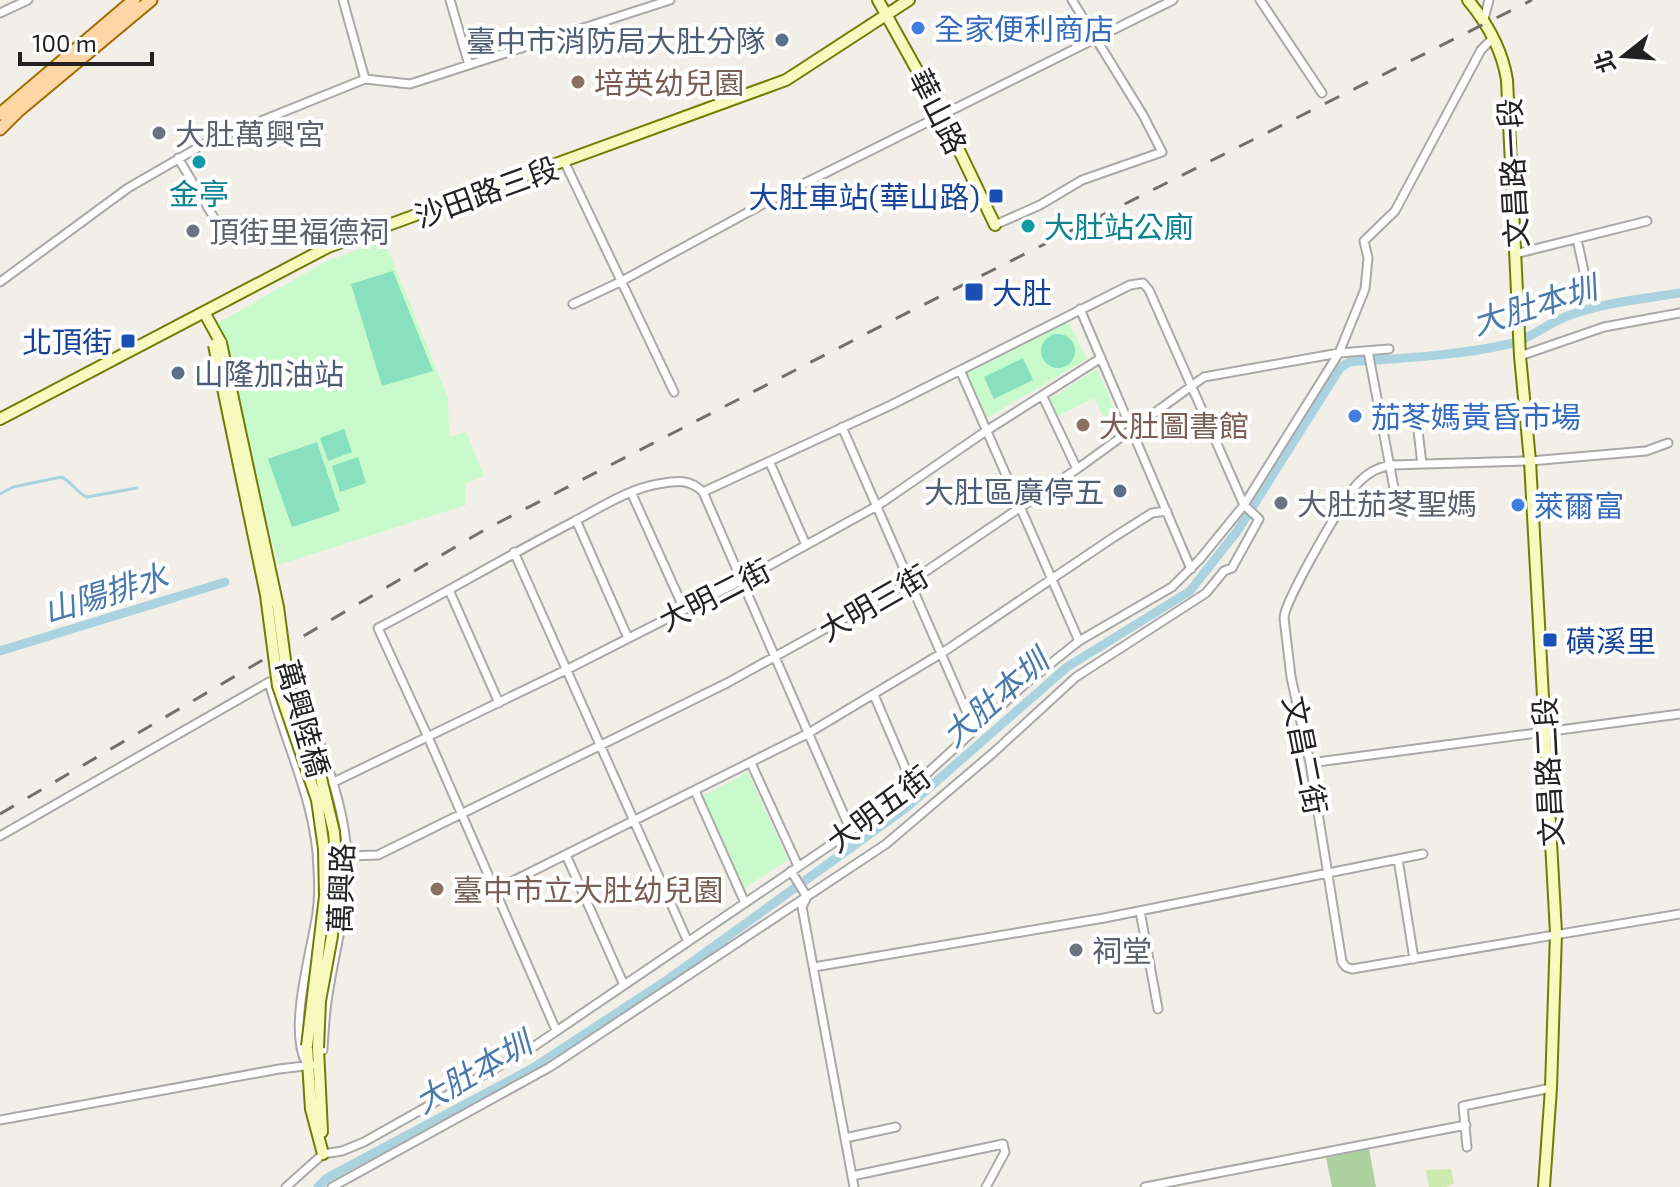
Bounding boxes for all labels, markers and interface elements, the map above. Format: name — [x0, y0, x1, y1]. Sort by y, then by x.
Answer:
place label: 全家便利商店 — [934, 10, 1114, 46]
scale bar — [20, 16, 152, 66]
north arrow — [1584, 16, 1664, 96]
marker: 全家便利商店 — [909, 19, 927, 37]
place label: 臺中市消防局大肚分隊 — [466, 22, 766, 58]
text: 100 m — [32, 28, 97, 57]
marker: 臺中市消防局大肚分隊 — [773, 31, 791, 49]
text: 北 — [1588, 48, 1620, 76]
street label: 華山路 — [903, 63, 975, 159]
place label: 培英幼兒園 — [594, 64, 744, 100]
marker: 培英幼兒園 — [569, 73, 587, 91]
street label: 文昌路一段 — [1490, 97, 1534, 249]
place label: 大肚萬興宮 — [175, 115, 325, 151]
marker: 大肚萬興宮 — [150, 124, 168, 142]
street label: 沙田路三段 — [409, 148, 563, 234]
marker: 金亭 — [190, 153, 208, 171]
place label: 金亭 — [169, 175, 229, 211]
place label: 大肚車站(華山路) — [748, 178, 980, 214]
marker: 大肚車站(華山路) — [987, 187, 1005, 205]
place label: 大肚站公廁 — [1044, 208, 1194, 244]
place label: 頂街里福德祠 — [209, 213, 389, 249]
marker: 大肚站公廁 — [1019, 217, 1037, 235]
marker: 頂街里福德祠 — [184, 222, 202, 240]
water label: 大肚本圳 — [1467, 266, 1605, 341]
place label: 大肚 — [992, 274, 1052, 310]
marker: 大肚 — [963, 281, 985, 303]
place label: 北頂街 — [22, 323, 112, 359]
marker: 北頂街 — [119, 332, 137, 350]
place label: 山隆加油站 — [194, 355, 344, 391]
marker: 山隆加油站 — [169, 364, 187, 382]
place label: 茄苳媽黃昏市場 — [1371, 398, 1581, 434]
place label: 大肚圖書館 — [1099, 407, 1249, 443]
marker: 茄苳媽黃昏市場 — [1346, 407, 1364, 425]
marker: 大肚圖書館 — [1074, 416, 1092, 434]
place label: 大肚區廣停五 — [924, 473, 1104, 509]
marker: 大肚區廣停五 — [1111, 482, 1129, 500]
place label: 大肚茄苳聖媽 — [1297, 485, 1477, 521]
place label: 萊爾富 — [1534, 487, 1624, 523]
marker: 大肚茄苳聖媽 — [1272, 494, 1290, 512]
marker: 萊爾富 — [1509, 496, 1527, 514]
street label: 大明二街 — [652, 551, 776, 637]
water label: 山陽排水 — [38, 555, 174, 629]
street label: 大明三街 — [812, 556, 934, 648]
place label: 磺溪里 — [1566, 622, 1656, 658]
marker: 磺溪里 — [1541, 631, 1559, 649]
water label: 大肚本圳 — [933, 638, 1058, 753]
street label: 萬興陸橋 — [270, 655, 338, 781]
street label: 文昌二街 — [1277, 693, 1335, 817]
street label: 文昌路二段 — [1525, 696, 1569, 848]
street label: 大明五街 — [819, 758, 937, 858]
street label: 萬興路 — [320, 842, 360, 934]
place label: 臺中市立大肚幼兒園 — [453, 871, 723, 907]
marker: 臺中市立大肚幼兒園 — [428, 880, 446, 898]
place label: 祠堂 — [1092, 932, 1152, 968]
marker: 祠堂 — [1067, 941, 1085, 959]
water label: 大肚本圳 — [407, 1021, 540, 1119]

